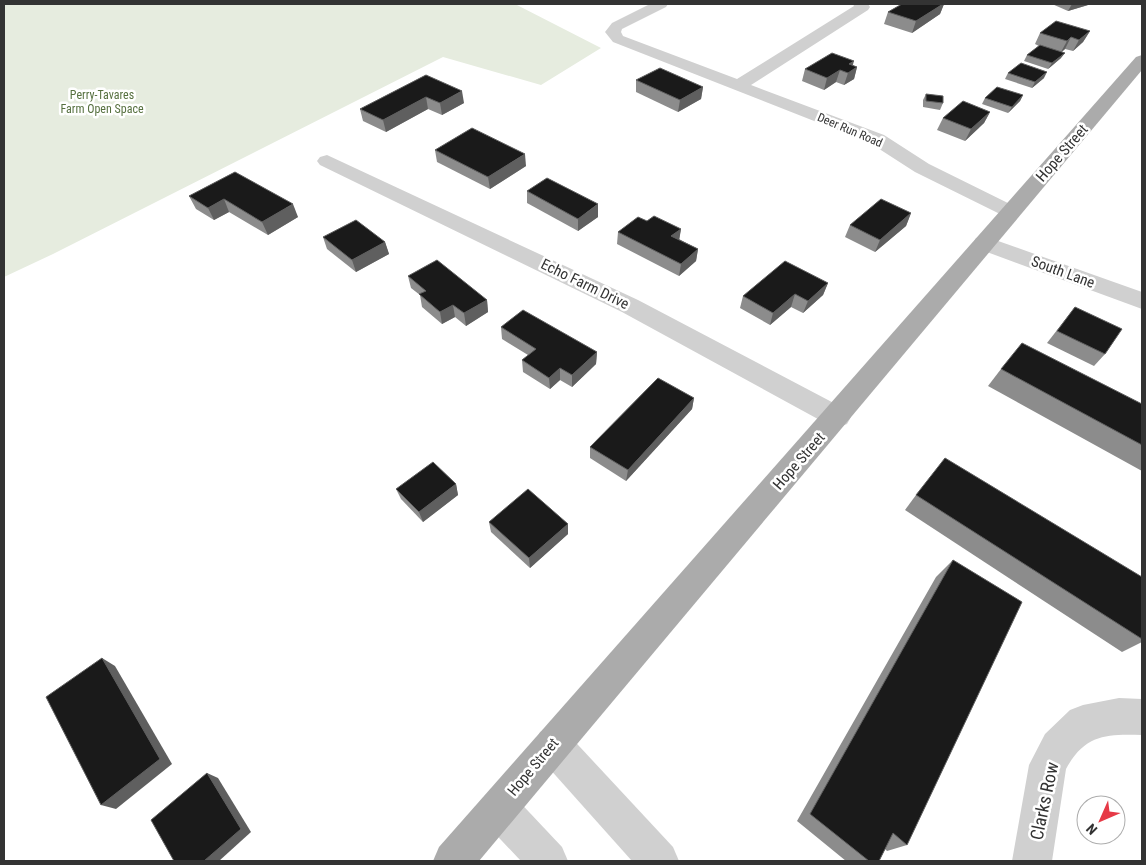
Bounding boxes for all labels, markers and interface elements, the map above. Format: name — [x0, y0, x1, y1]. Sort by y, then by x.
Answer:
park label: Perry-Tavares Farm Open Space — [60, 88, 144, 116]
street label: Deer Run Road — [815, 110, 885, 150]
street label: Hope Street — [1032, 121, 1092, 185]
street label: South Lane — [1029, 252, 1097, 292]
street label: Echo Farm Drive — [538, 255, 632, 313]
street label: Hope Street — [769, 429, 829, 493]
street label: Hope Street — [504, 734, 562, 800]
street label: Clarks Row — [1025, 760, 1063, 842]
north arrow — [1076, 795, 1126, 845]
text: N — [1083, 821, 1100, 838]

